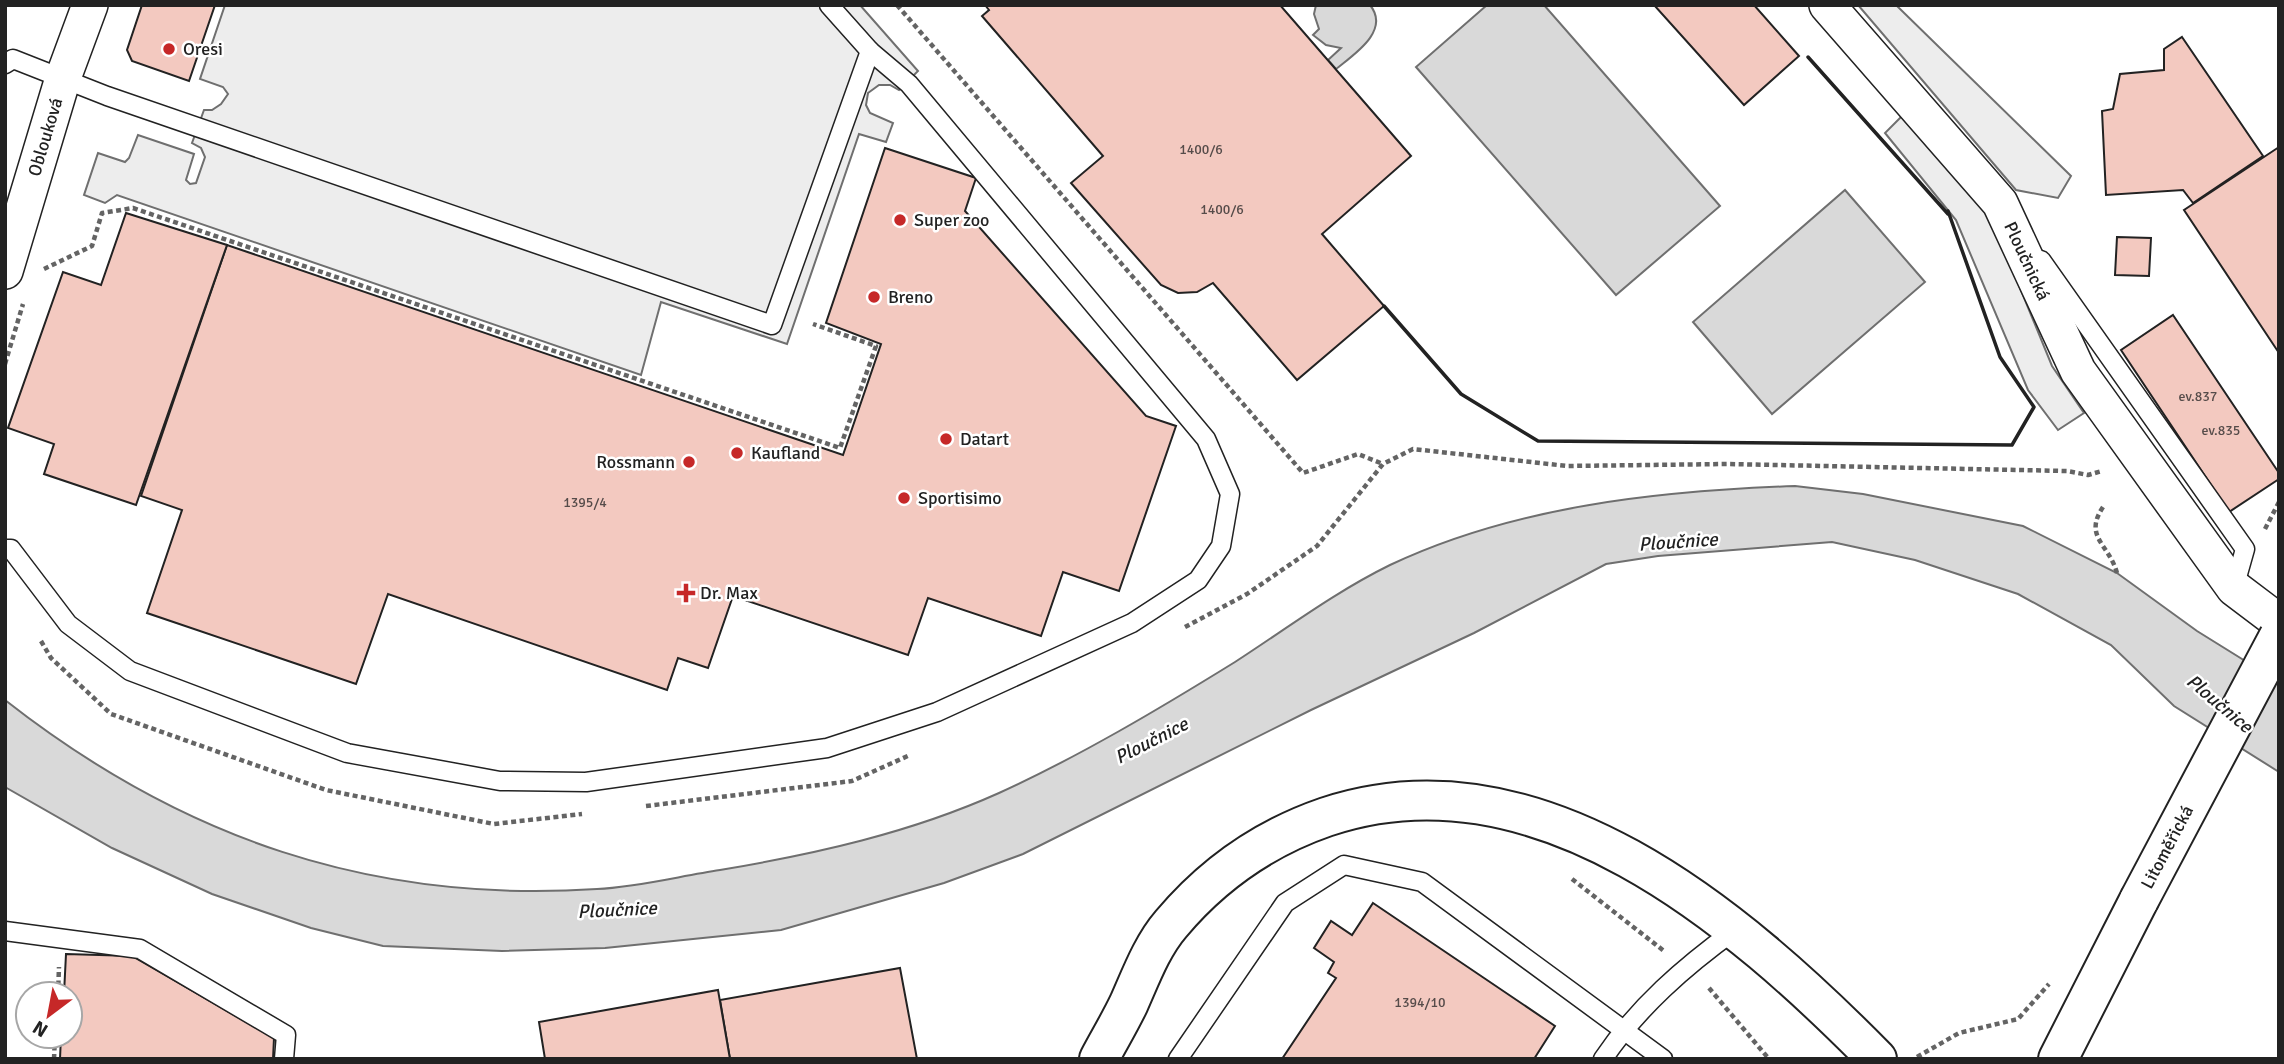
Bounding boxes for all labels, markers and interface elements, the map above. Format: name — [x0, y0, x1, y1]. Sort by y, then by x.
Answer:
place label: Oresi — [183, 38, 223, 60]
marker: Oresi — [161, 41, 177, 57]
street label: Oblouková — [23, 95, 67, 179]
house number: 1400/6 — [1179, 141, 1223, 158]
house number: 1400/6 — [1200, 201, 1244, 218]
place label: Super zoo — [914, 209, 989, 231]
marker: Super zoo — [892, 212, 908, 228]
street label: Ploučnická — [1999, 218, 2055, 304]
place label: Breno — [888, 286, 933, 308]
marker: Breno — [866, 289, 882, 305]
house number: ev.837 — [2179, 388, 2217, 405]
house number: ev.835 — [2202, 422, 2240, 439]
place label: Datart — [960, 428, 1009, 450]
marker: Datart — [938, 431, 954, 447]
place label: Kaufland — [751, 442, 820, 464]
marker: Kaufland — [729, 445, 745, 461]
place label: Rossmann — [596, 451, 675, 473]
marker: Rossmann — [681, 454, 697, 470]
place label: Sportisimo — [918, 487, 1002, 509]
marker: Sportisimo — [896, 490, 912, 506]
house number: 1395/4 — [563, 494, 607, 511]
water label: Ploučnice — [1638, 527, 1720, 557]
place label: Dr. Max — [700, 582, 758, 604]
marker: Dr. Max — [678, 585, 694, 601]
water label: Ploučnice — [2181, 669, 2259, 739]
water label: Ploučnice — [1111, 712, 1194, 770]
street label: Litoměřická — [2136, 802, 2198, 892]
water label: Ploučnice — [577, 896, 659, 924]
north arrow — [14, 980, 84, 1050]
house number: 1394/10 — [1394, 994, 1446, 1011]
text: N — [29, 1015, 52, 1042]

